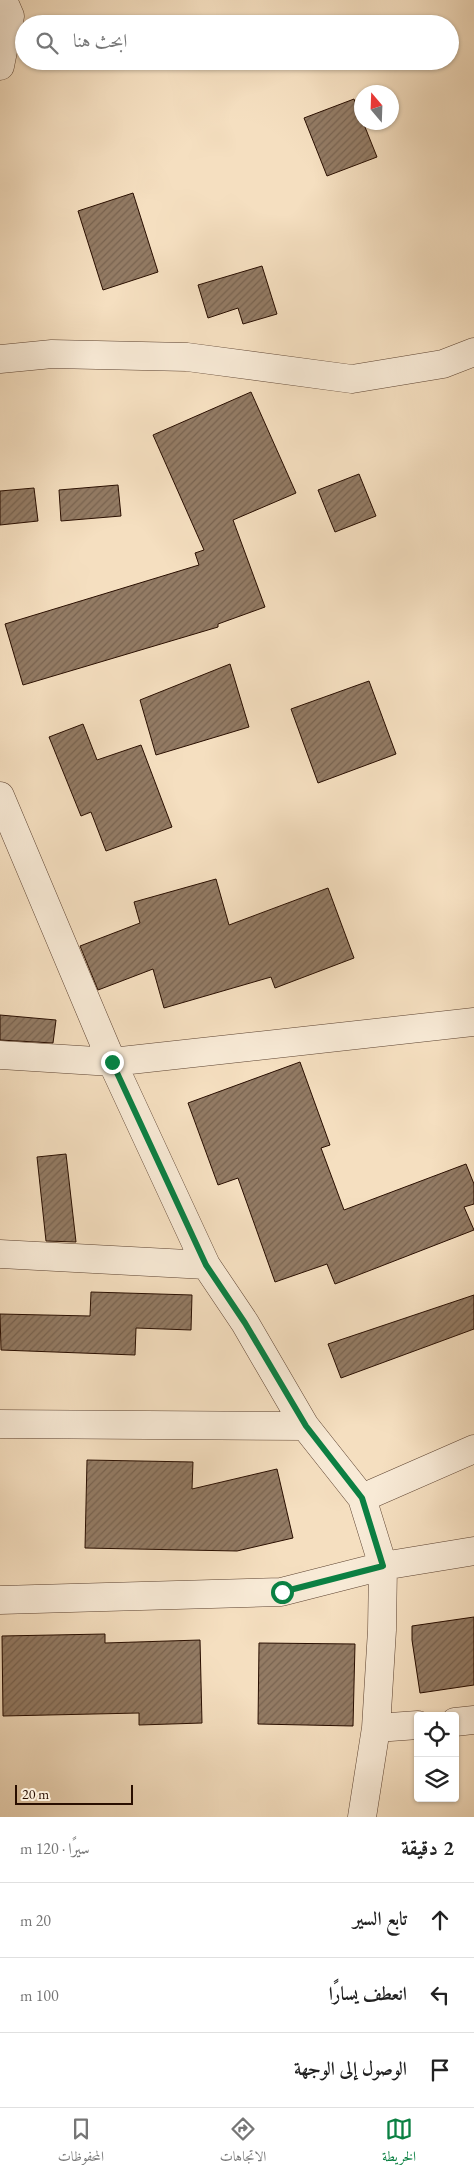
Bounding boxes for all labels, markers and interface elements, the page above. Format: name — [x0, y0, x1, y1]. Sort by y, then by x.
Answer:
search box — [15, 15, 459, 70]
text: ابحث هنا — [73, 28, 127, 53]
icon: search — [33, 29, 61, 57]
north arrow — [354, 85, 399, 130]
route end — [101, 1051, 124, 1074]
route start — [271, 1581, 294, 1604]
map controls — [414, 1712, 459, 1802]
button: locate — [414, 1712, 459, 1757]
button: layers — [414, 1757, 459, 1802]
scale bar — [15, 1782, 132, 1805]
text: 20 m — [22, 1785, 49, 1803]
text: 2 دقيقة — [401, 1834, 454, 1861]
text: سيرًا · 120 m — [20, 1838, 90, 1859]
text: تابع السير — [353, 1906, 407, 1931]
icon: ahead — [426, 1906, 454, 1934]
text: 20 m — [20, 1910, 51, 1931]
text: انعطف يسارًا — [329, 1981, 407, 2006]
icon: left — [426, 1981, 454, 2009]
text: 100 m — [20, 1985, 59, 2006]
text: الوصول إلى الوجهة — [294, 2056, 407, 2081]
icon: arrive — [426, 2056, 454, 2084]
tab: المحفوظات — [58, 2115, 104, 2170]
tab: الاتجاهات — [220, 2115, 266, 2170]
tab: الخريطة — [382, 2115, 416, 2170]

